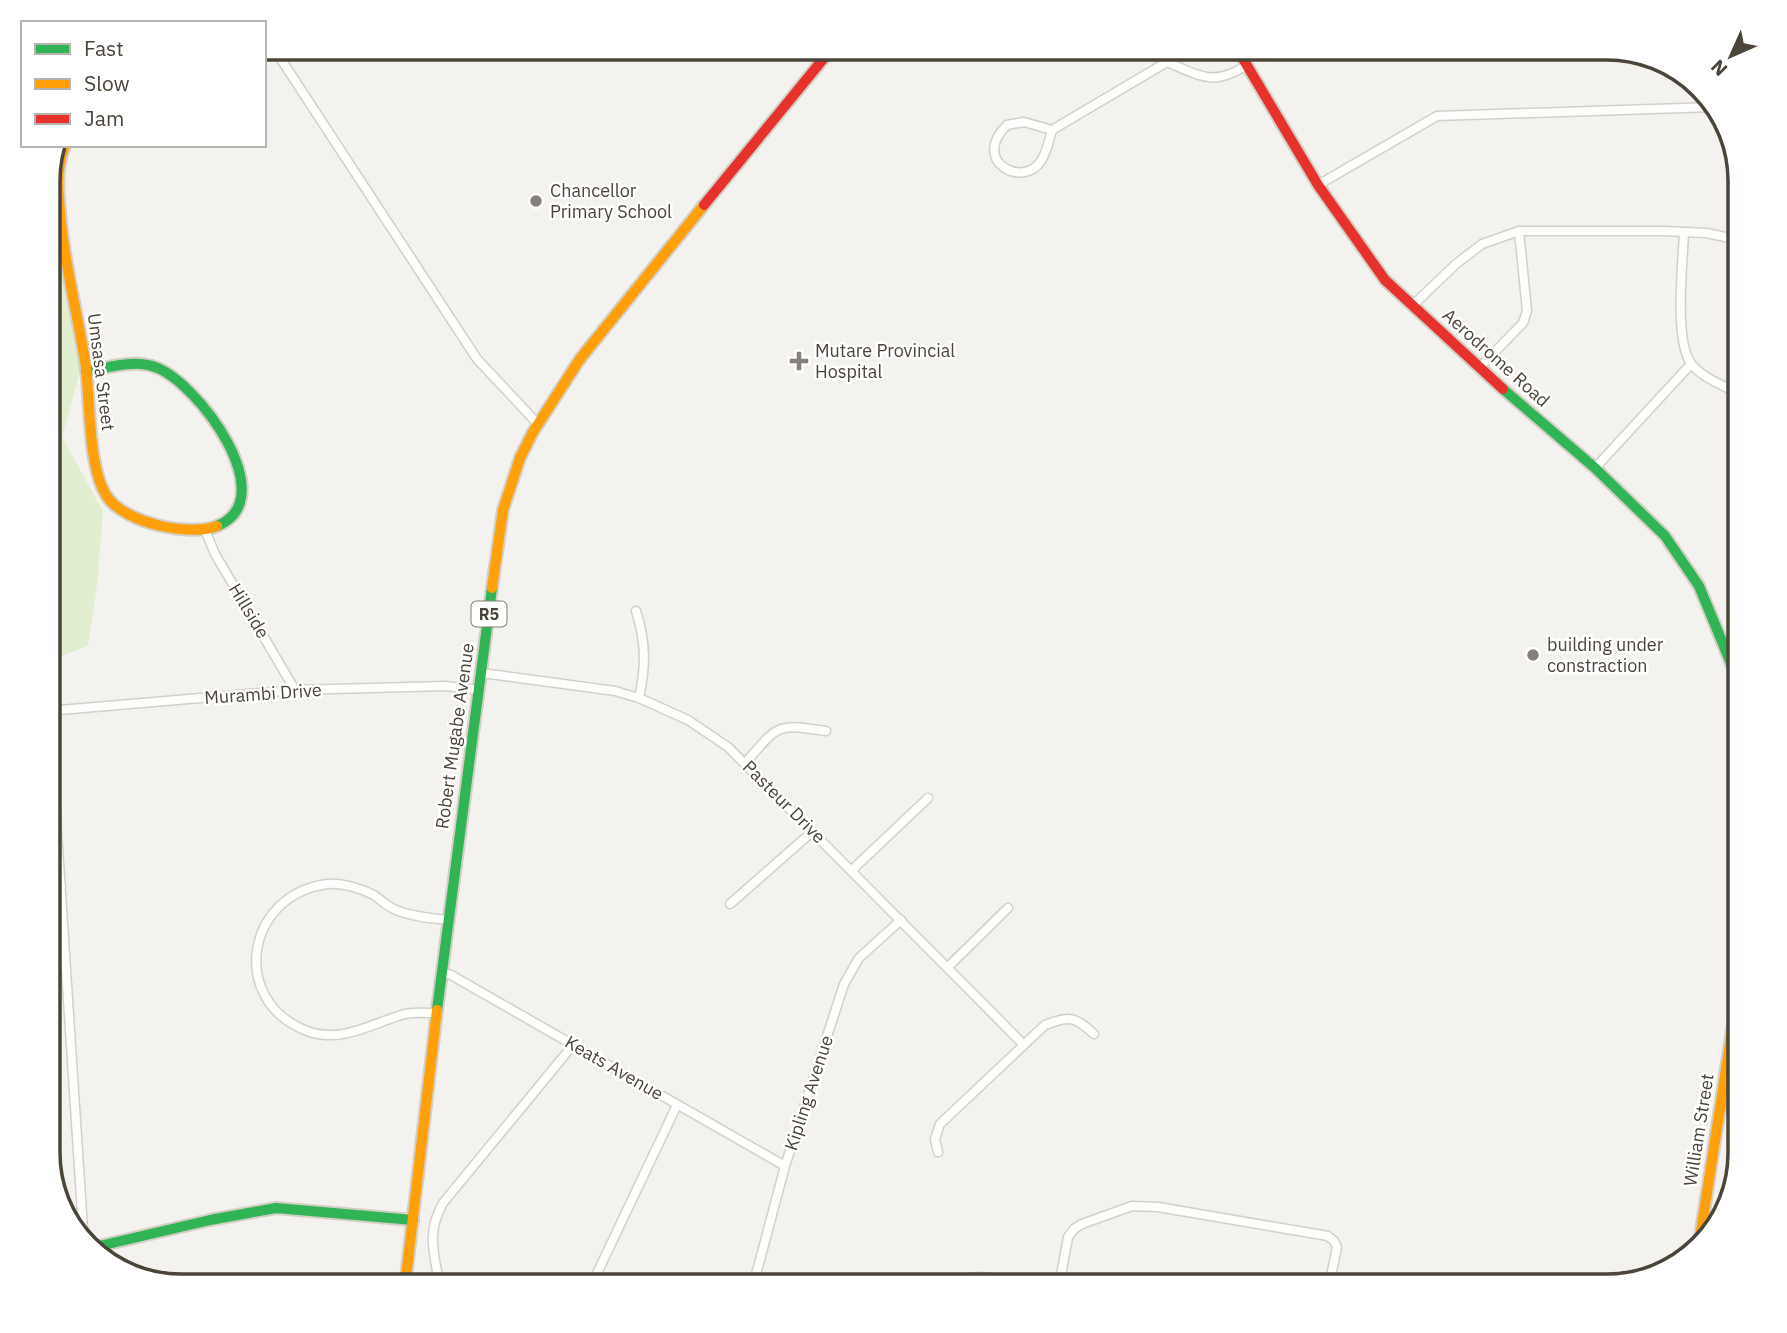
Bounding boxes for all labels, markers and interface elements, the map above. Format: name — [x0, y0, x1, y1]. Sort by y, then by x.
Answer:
legend — [21, 21, 266, 147]
north arrow — [1696, 21, 1766, 91]
text: Fast — [84, 34, 124, 62]
text: N — [1706, 55, 1732, 81]
text: Slow — [84, 69, 130, 97]
text: Jam — [84, 104, 124, 132]
place label: Chancellor Primary School — [550, 179, 672, 223]
marker: Chancellor Primary School — [528, 193, 544, 209]
street label: Aerodrome Road — [1438, 303, 1555, 412]
street label: Umsasa Street — [83, 312, 120, 432]
place label: Mutare Provincial Hospital — [815, 339, 955, 383]
marker: Mutare Provincial Hospital — [789, 351, 809, 371]
street label: Hillside — [224, 579, 275, 643]
road number: R5 — [472, 601, 506, 626]
place label: building under constraction — [1547, 633, 1664, 677]
street label: Robert Mugabe Avenue — [430, 641, 479, 830]
marker: building under constraction — [1525, 647, 1541, 663]
street label: Murambi Drive — [203, 678, 323, 709]
street label: Pasteur Drive — [738, 755, 831, 848]
street label: Keats Avenue — [561, 1030, 668, 1105]
street label: Kipling Avenue — [779, 1032, 838, 1153]
street label: William Street — [1678, 1072, 1719, 1188]

